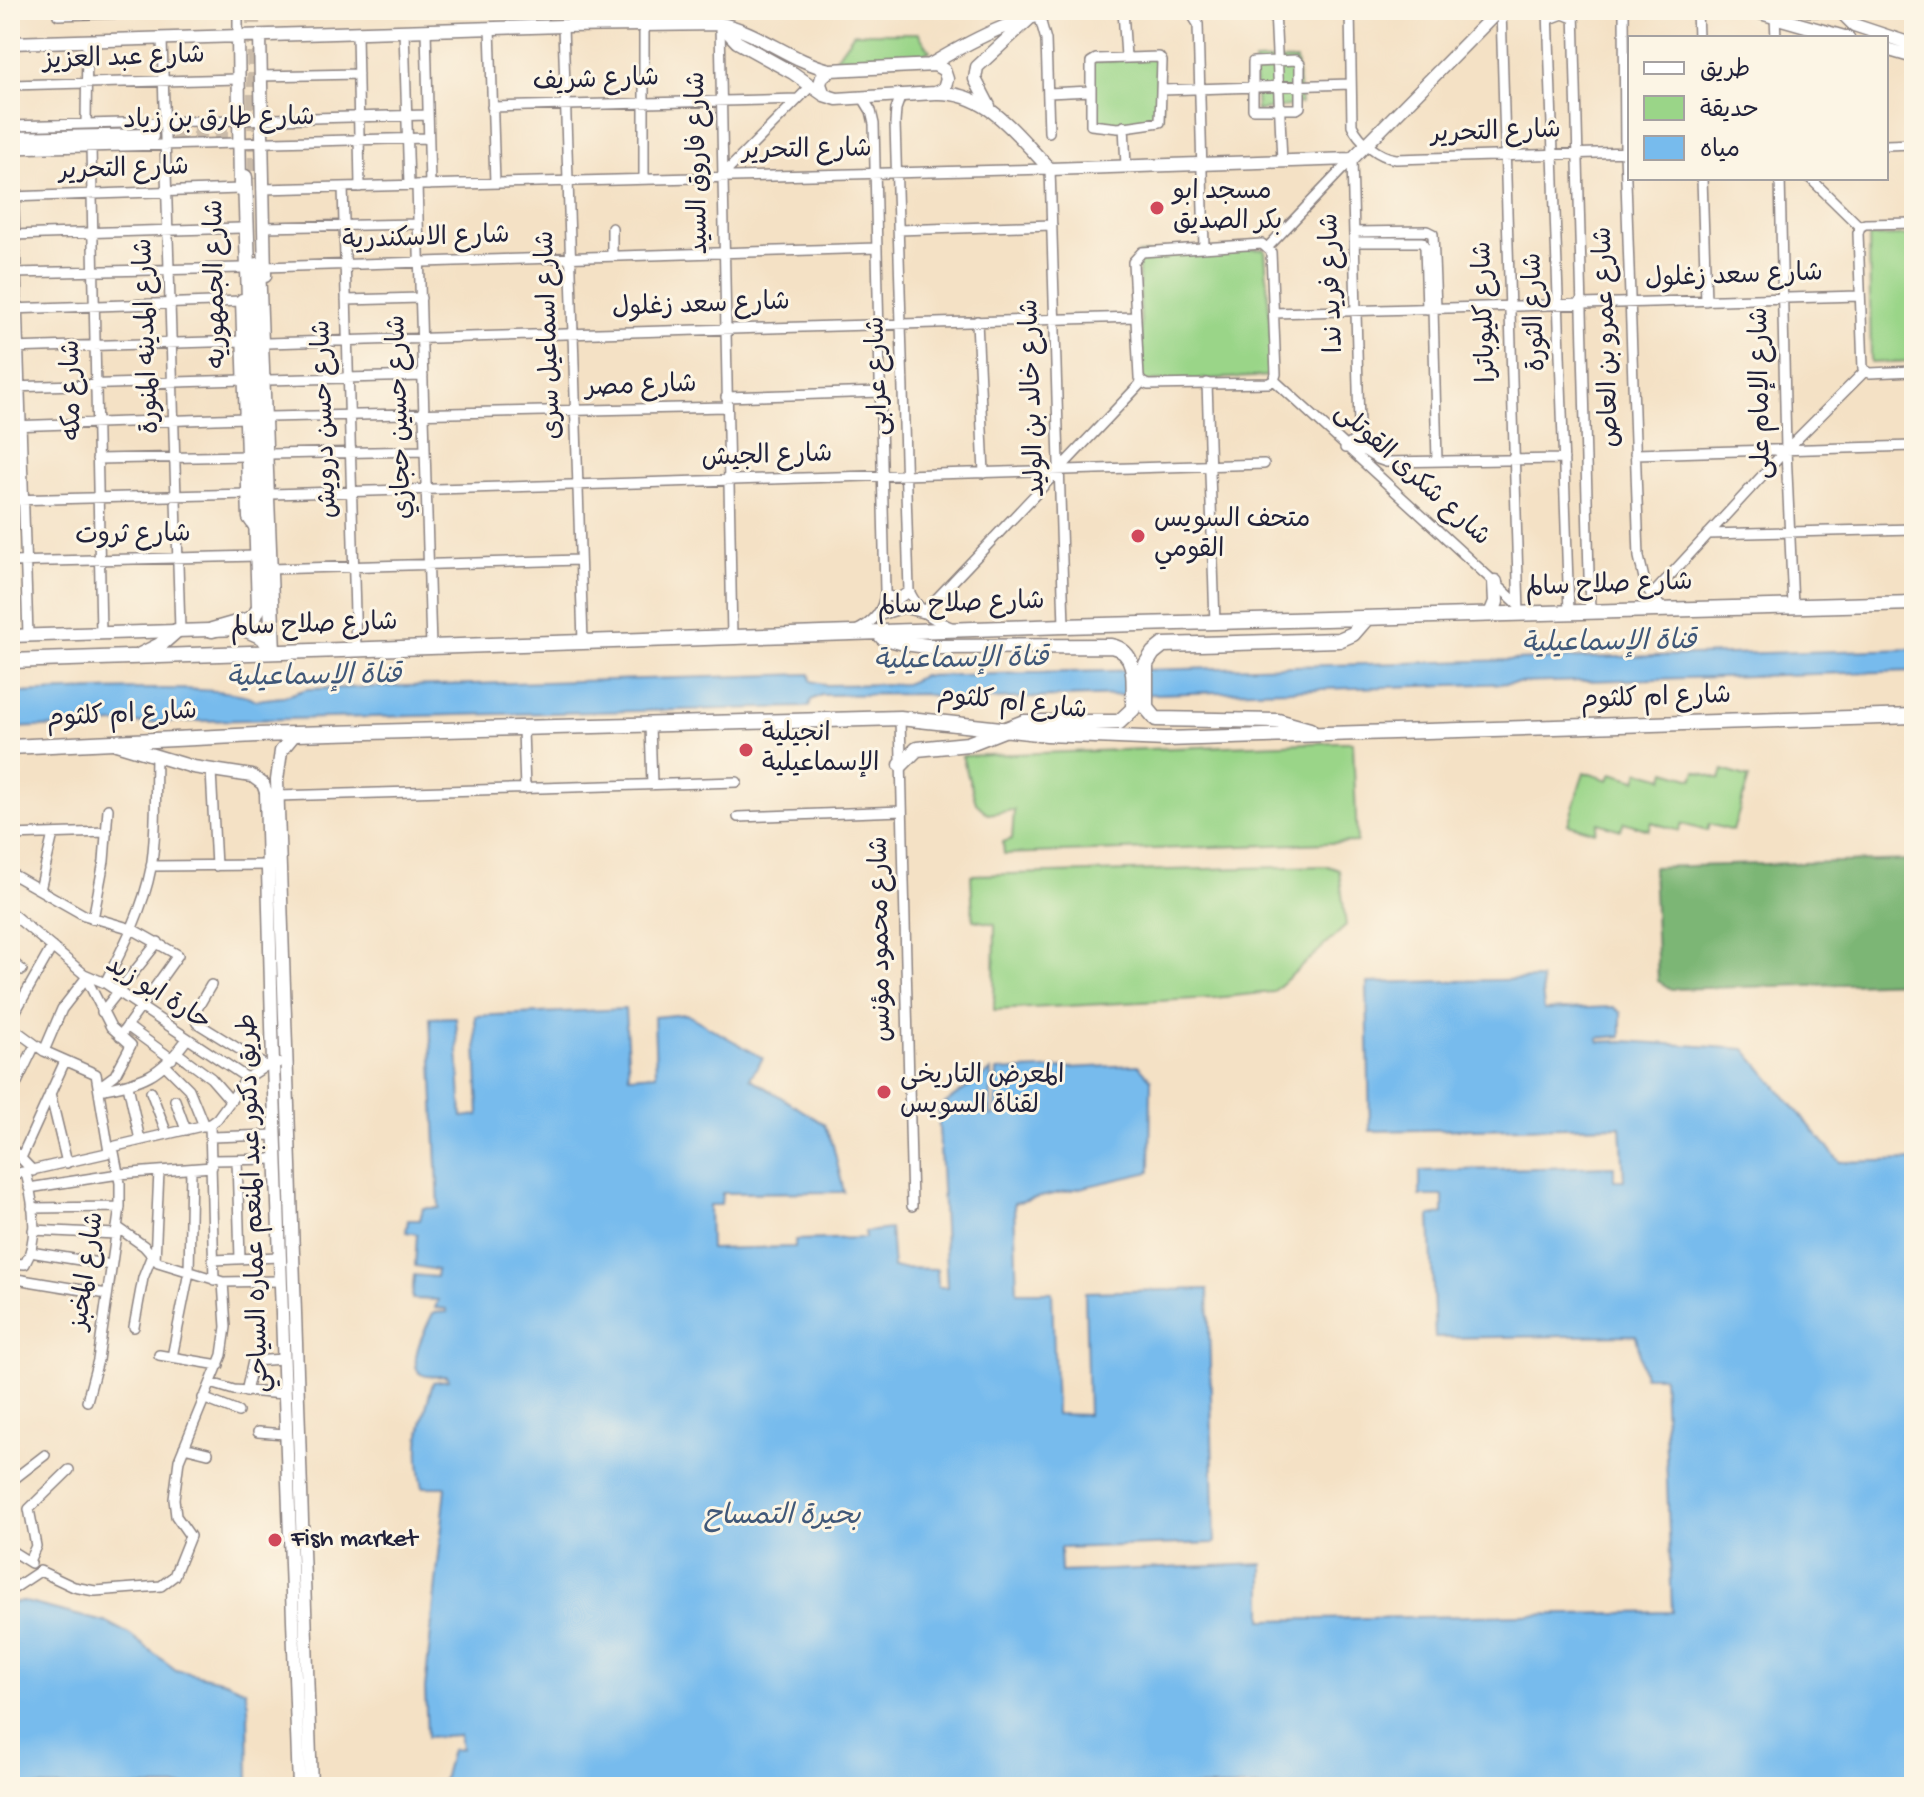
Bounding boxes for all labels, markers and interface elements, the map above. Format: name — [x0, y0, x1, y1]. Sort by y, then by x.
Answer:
legend — [1628, 36, 1888, 180]
street label: شارع عبد العزيز — [41, 42, 205, 78]
text: طريق — [1700, 57, 1750, 86]
street label: شارع شريف — [532, 64, 660, 100]
street label: شارع فاروق السيد — [683, 71, 717, 255]
text: حديقة — [1700, 97, 1759, 126]
street label: شارع طارق بن زياد — [123, 104, 315, 138]
street label: شارع التحرير — [1429, 116, 1561, 152]
street label: شارع التحرير — [740, 135, 872, 169]
text: مياه — [1700, 137, 1740, 166]
street label: شارع التحرير — [57, 153, 189, 189]
place label: مسجد ابو بكر الصديق — [1171, 178, 1282, 239]
street label: شارع الجمهوريه — [201, 199, 235, 369]
marker: مسجد ابو بكر الصديق — [1148, 199, 1166, 217]
street label: شارع فريد ندا — [1316, 213, 1352, 353]
street label: شارع الاسكندرية — [342, 222, 510, 258]
street label: شارع عمرو بن العاص — [1590, 226, 1628, 448]
street label: شارع اسماعيل سرى — [532, 230, 570, 440]
street label: شارع المدينه المنورة — [130, 238, 168, 434]
street label: شارع كليوباترا — [1469, 241, 1505, 383]
street label: شارع الثورة — [1519, 252, 1555, 372]
street label: شارع سعد زغلول — [1645, 259, 1823, 297]
street label: شارع سعد زغلول — [612, 288, 790, 326]
street label: شارع خالد بن الوليد — [1016, 298, 1054, 498]
street label: شارع الإمام على — [1746, 307, 1780, 479]
street label: شارع حسين حجازي — [383, 314, 421, 520]
street label: شارع عرابى — [862, 316, 898, 436]
street label: شارع حسن درويش — [308, 319, 346, 519]
street label: شارع مكه — [58, 339, 90, 441]
street label: شارع مصر — [583, 371, 697, 406]
street label: شارع شكرى القوتلى — [1327, 398, 1495, 554]
street label: شارع الجيش — [701, 440, 833, 476]
place label: متحف السويس القومي — [1154, 506, 1310, 570]
street label: شارع ثروت — [75, 520, 191, 554]
marker: متحف السويس القومي — [1129, 527, 1147, 545]
street label: شارع صلاح سالم — [1525, 569, 1693, 605]
street label: شارع صلاح سالم — [877, 588, 1045, 624]
street label: شارع صلاح سالم — [230, 609, 398, 645]
water label: قناة الإسماعيلية — [1521, 626, 1699, 662]
water label: قناة الإسماعيلية — [873, 643, 1051, 679]
water label: قناة الإسماعيلية — [226, 660, 404, 696]
street label: شارع ام كلثوم — [936, 682, 1088, 728]
street label: شارع ام كلثوم — [1580, 682, 1732, 718]
street label: شارع ام كلثوم — [46, 698, 198, 736]
place label: انجيلية الإسماعيلية — [762, 720, 879, 781]
marker: انجيلية الإسماعيلية — [737, 741, 755, 759]
street label: شارع محمود مؤنس — [866, 836, 900, 1042]
street label: حارة ابو زيد — [99, 951, 215, 1039]
street label: طريق دكتور عبد المنعم عماره السياحي — [234, 1013, 281, 1393]
place label: المعرض التاريخى لقناة السويس — [900, 1062, 1064, 1123]
marker: المعرض التاريخى لقناة السويس — [875, 1083, 893, 1101]
street label: شارع المخبز — [65, 1210, 113, 1334]
water label: بحيرة التمساح — [704, 1501, 861, 1534]
place label: Fish market — [290, 1525, 420, 1556]
marker: Fish market — [266, 1531, 284, 1549]

